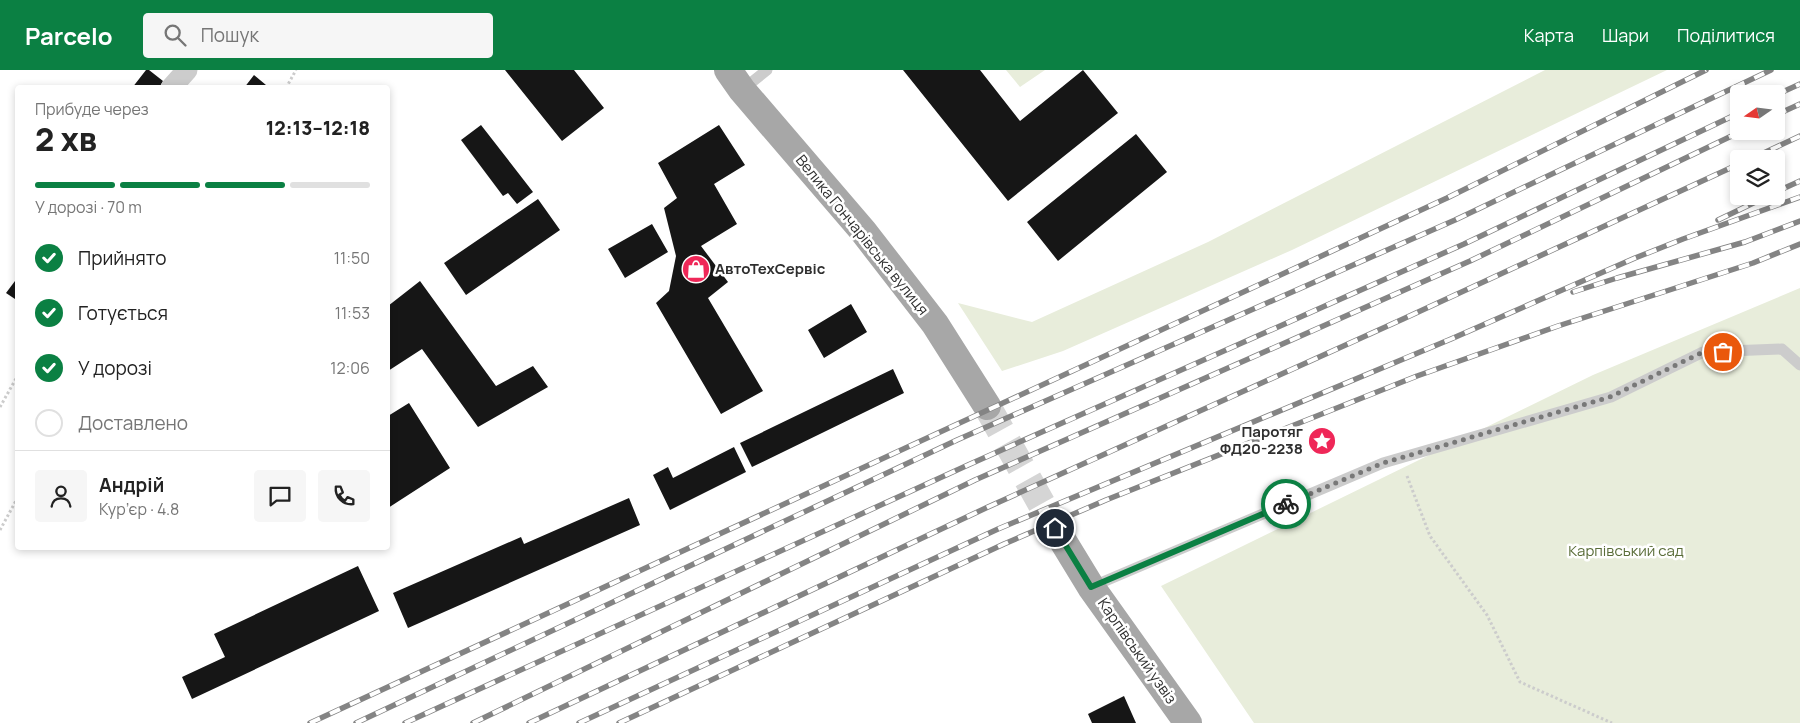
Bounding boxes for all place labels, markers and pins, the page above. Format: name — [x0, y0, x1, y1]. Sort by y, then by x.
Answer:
shop icon: АвтоТехСервіс — [681, 254, 711, 284]
place label: АвтоТехСервіс — [715, 258, 826, 279]
pin — [1702, 331, 1744, 373]
place label: Паротяг ФД20-2238 — [1220, 421, 1303, 459]
place icon: Паротяг ФД20-2238 — [1307, 426, 1337, 456]
pin — [1034, 507, 1076, 549]

